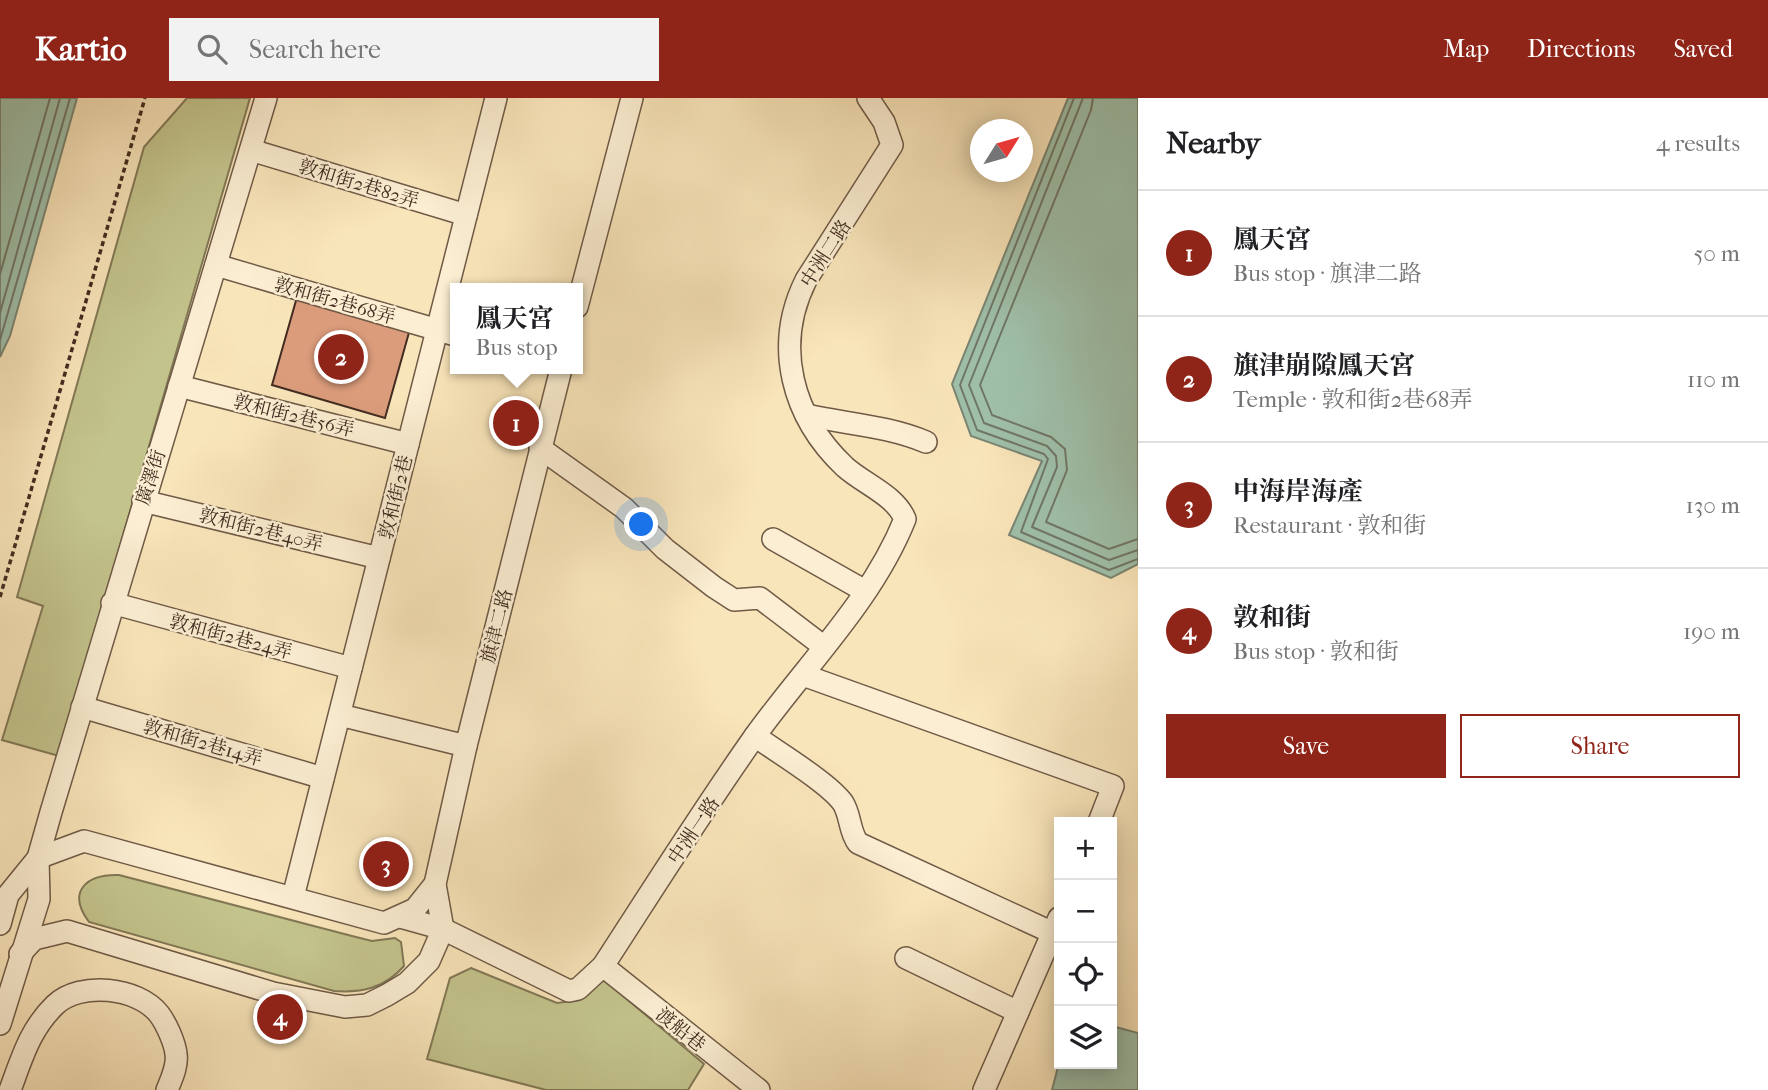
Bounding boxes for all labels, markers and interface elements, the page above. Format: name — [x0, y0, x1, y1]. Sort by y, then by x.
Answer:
search box — [169, 18, 659, 81]
text: Kartio — [35, 30, 127, 69]
icon: search — [193, 30, 231, 68]
text: Search here — [249, 34, 381, 65]
text: Map — [1443, 35, 1489, 63]
text: Directions — [1527, 35, 1635, 63]
text: Saved — [1673, 35, 1733, 63]
north arrow — [970, 119, 1033, 182]
text: Nearby — [1166, 126, 1261, 161]
text: 4 results — [1656, 130, 1740, 157]
street label: 敦和街2巷82弄 — [296, 155, 421, 213]
street label: 中洲二路 — [796, 216, 856, 291]
text: 鳳天宮 — [1233, 224, 1311, 255]
text: 1 — [1185, 240, 1193, 267]
text: 50 m — [1693, 240, 1740, 267]
text: Bus stop · 旗津二路 — [1233, 260, 1422, 287]
street label: 敦和街2巷68弄 — [272, 273, 398, 329]
popup — [450, 283, 583, 374]
text: 鳳天宮 — [475, 303, 553, 334]
pin: 2 — [318, 331, 364, 383]
text: Bus stop — [475, 334, 558, 361]
text: 旗津崩隙鳳天宮 — [1233, 350, 1415, 381]
text: 2 — [1183, 366, 1195, 393]
text: 110 m — [1687, 366, 1740, 393]
text: Temple · 敦和街2巷68弄 — [1233, 386, 1472, 413]
street label: 敦和街2巷56弄 — [231, 390, 356, 442]
pin: 1 — [493, 397, 539, 449]
street label: 廣澤街 — [132, 447, 170, 508]
street label: 敦和街2巷 — [375, 453, 417, 542]
text: 中海岸海產 — [1233, 476, 1363, 507]
text: 3 — [1184, 492, 1194, 519]
text: 130 m — [1686, 492, 1740, 519]
street label: 敦和街2巷40弄 — [197, 504, 325, 556]
your location — [624, 507, 658, 541]
text: Restaurant · 敦和街 — [1233, 512, 1426, 539]
street label: 旗津二路 — [477, 587, 517, 666]
text: 敦和街 — [1233, 602, 1311, 633]
street label: 敦和街2巷24弄 — [167, 610, 294, 664]
text: 4 — [1182, 618, 1196, 645]
text: 190 m — [1683, 618, 1740, 645]
text: Bus stop · 敦和街 — [1233, 638, 1399, 665]
button: Save — [1166, 714, 1446, 778]
button: Share — [1460, 714, 1740, 778]
street label: 敦和街2巷14弄 — [141, 715, 265, 770]
street label: 中洲一路 — [663, 793, 724, 868]
map controls — [1054, 817, 1117, 1069]
button: + — [1054, 817, 1117, 880]
pin: 3 — [363, 838, 409, 890]
button: − — [1054, 880, 1117, 943]
button: locate — [1054, 943, 1117, 1006]
pin: 4 — [257, 991, 303, 1043]
street label: 渡船巷 — [651, 1003, 709, 1056]
button: layers — [1054, 1006, 1117, 1069]

